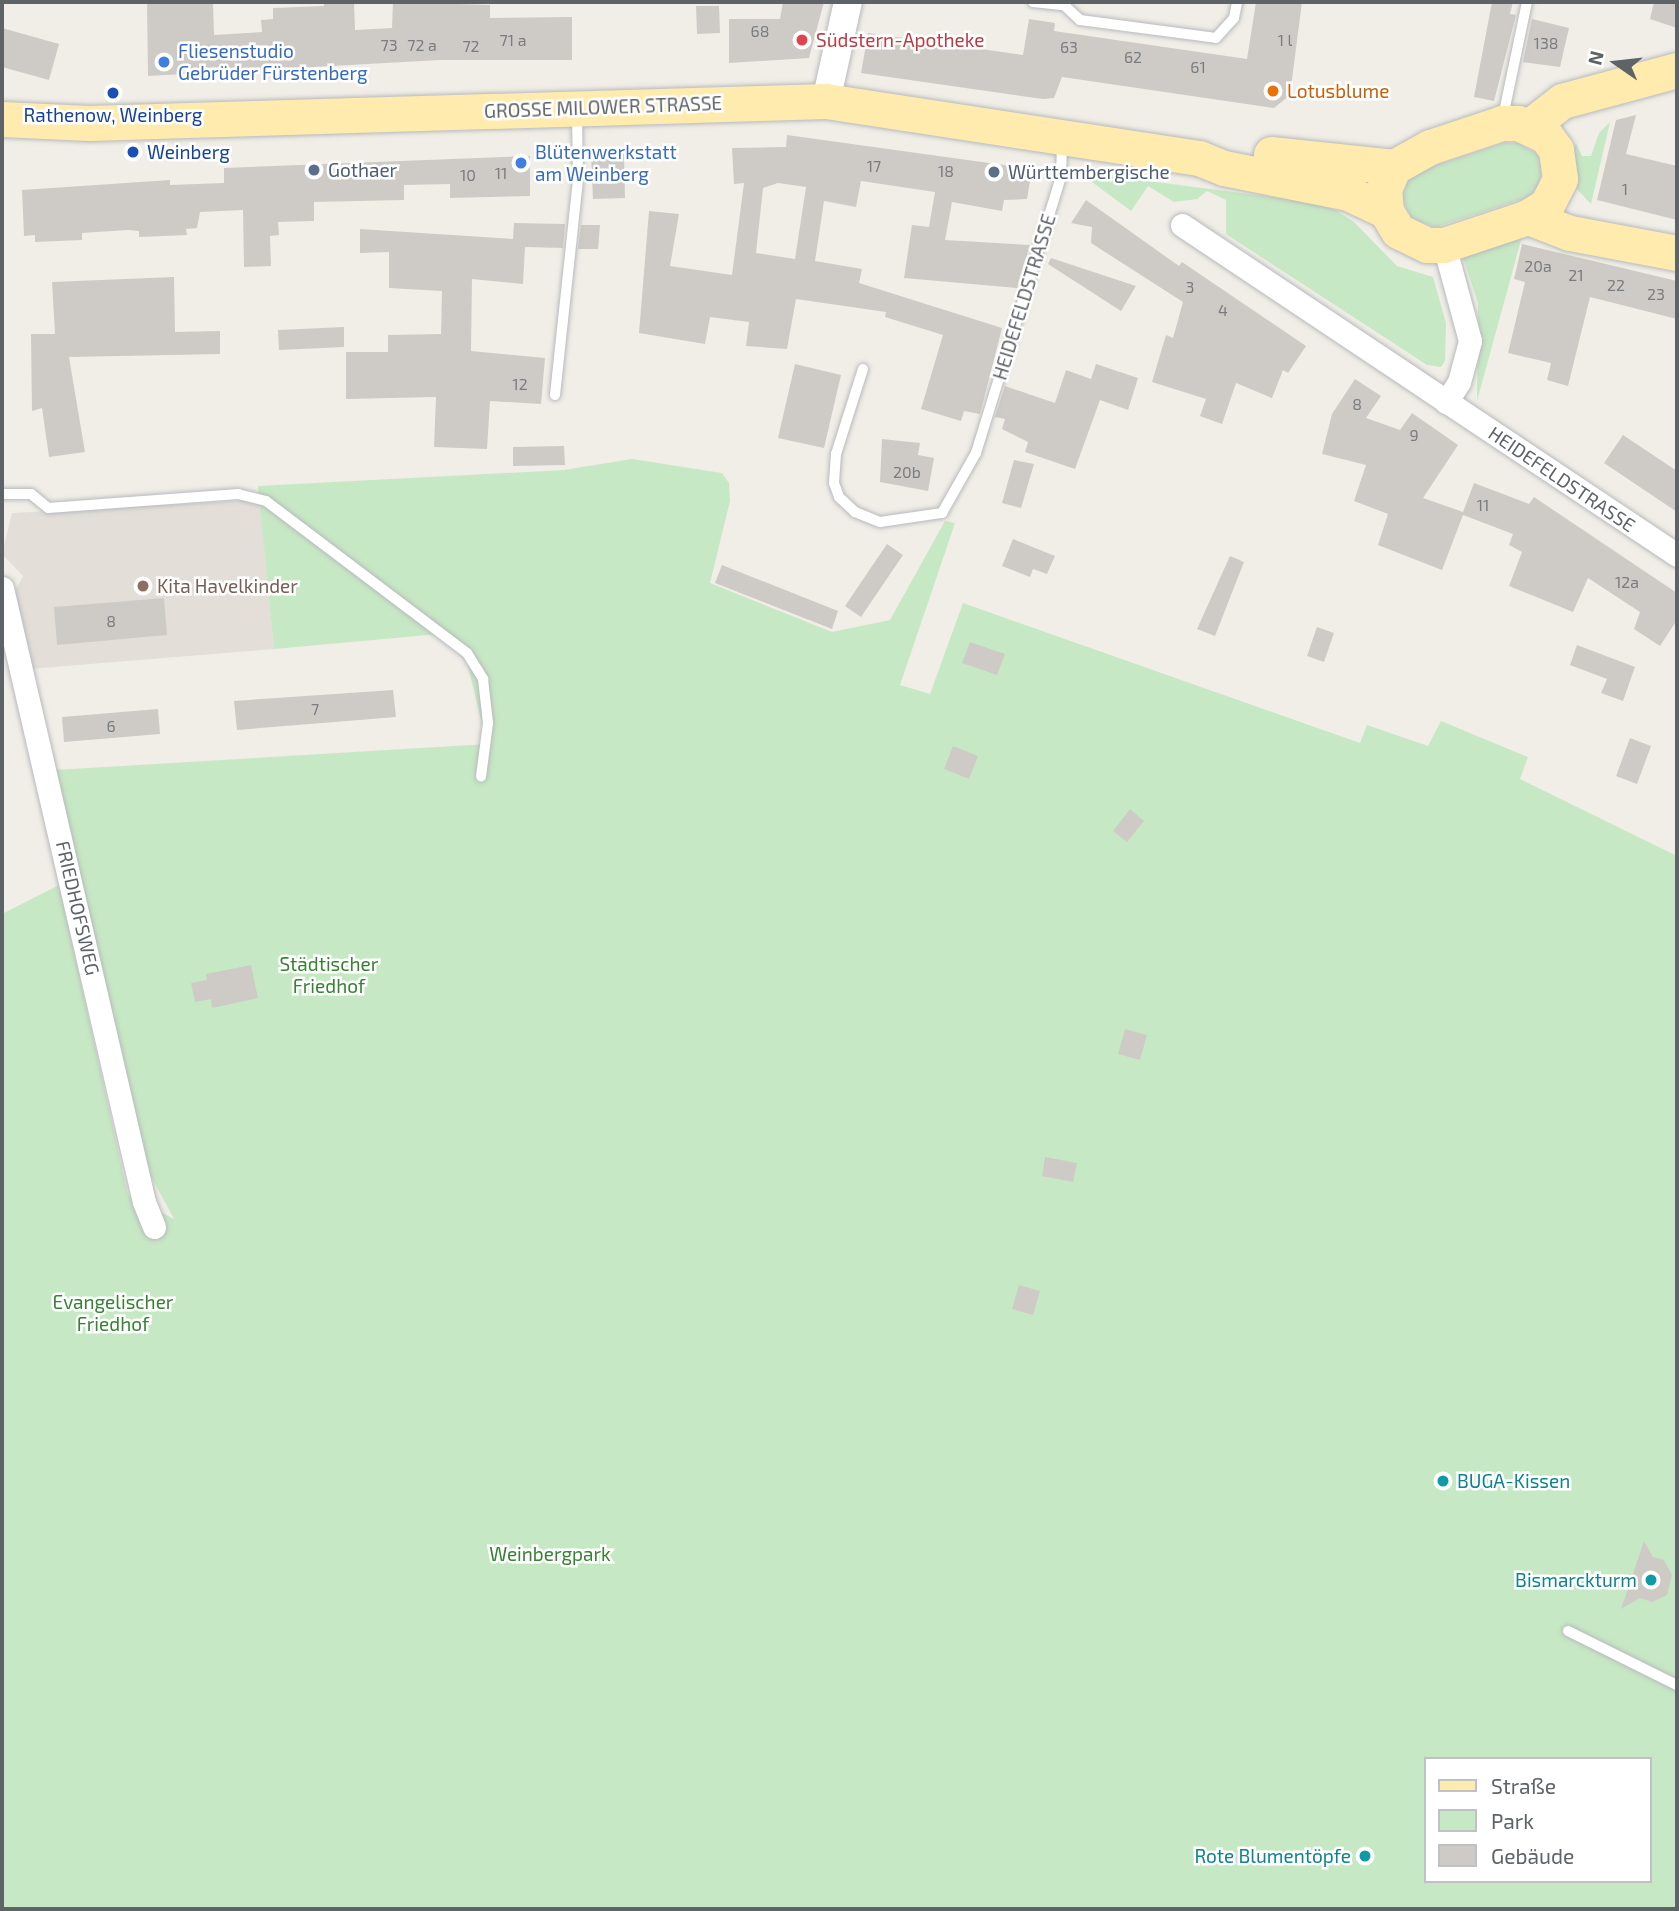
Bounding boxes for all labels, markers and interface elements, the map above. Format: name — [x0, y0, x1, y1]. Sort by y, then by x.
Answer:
house number: 68 — [751, 21, 769, 41]
north arrow — [1581, 28, 1651, 98]
place label: Südstern-Apotheke — [816, 29, 984, 51]
house number: 71 a — [500, 30, 526, 50]
house number: 1 l — [1278, 30, 1292, 50]
marker: Südstern-Apotheke — [794, 32, 810, 48]
house number: 138 — [1534, 33, 1558, 53]
house number: 73 — [380, 35, 398, 55]
house number: 72 a — [407, 35, 437, 55]
house number: 72 — [462, 36, 480, 56]
house number: 63 — [1060, 37, 1078, 57]
place label: Fliesenstudio Gebrüder Fürstenberg — [178, 40, 368, 84]
house number: 62 — [1124, 47, 1142, 67]
text: N — [1582, 48, 1608, 67]
marker: Fliesenstudio Gebrüder Fürstenberg — [156, 54, 172, 70]
house number: 61 — [1190, 57, 1206, 77]
place label: Lotusblume — [1287, 80, 1389, 102]
marker: Lotusblume — [1265, 83, 1281, 99]
marker: Rathenow, Weinberg — [105, 85, 121, 101]
street label: GROSSE MILOWER STRASSE — [484, 91, 722, 123]
place label: Rathenow, Weinberg — [23, 104, 203, 126]
place label: Weinberg — [147, 141, 230, 163]
place label: Blütenwerkstatt am Weinberg — [535, 141, 677, 185]
marker: Weinberg — [125, 144, 141, 160]
marker: Blütenwerkstatt am Weinberg — [513, 155, 529, 171]
house number: 17 — [867, 156, 881, 176]
place label: Gothaer — [328, 159, 397, 181]
house number: 18 — [938, 161, 954, 181]
place label: Württembergische — [1008, 161, 1170, 183]
marker: Gothaer — [306, 162, 322, 178]
house number: 11 — [495, 163, 507, 183]
marker: Württembergische — [986, 164, 1002, 180]
house number: 10 — [460, 165, 476, 185]
house number: 1 — [1622, 179, 1628, 199]
street label: HEIDEFELDSTRASSE — [988, 211, 1060, 383]
house number: 20a — [1524, 256, 1552, 276]
house number: 21 — [1568, 265, 1584, 285]
house number: 22 — [1607, 275, 1625, 295]
house number: 3 — [1186, 277, 1194, 297]
house number: 23 — [1647, 284, 1665, 304]
house number: 4 — [1218, 300, 1228, 320]
house number: 12 — [512, 374, 528, 394]
house number: 8 — [1352, 394, 1362, 414]
street label: HEIDEFELDSTRASSE — [1484, 421, 1640, 537]
house number: 9 — [1409, 425, 1419, 445]
house number: 20b — [893, 462, 921, 482]
house number: 11 — [1477, 495, 1489, 515]
house number: 12a — [1615, 572, 1639, 592]
place label: Kita Havelkinder — [157, 575, 298, 597]
marker: Kita Havelkinder — [135, 578, 151, 594]
house number: 8 — [106, 611, 116, 631]
house number: 7 — [311, 699, 319, 719]
house number: 6 — [106, 716, 116, 736]
street label: FRIEDHOFSWEG — [51, 839, 105, 977]
park label: Städtischer Friedhof — [280, 953, 378, 997]
park label: Evangelischer Friedhof — [53, 1291, 173, 1335]
place label: BUGA-Kissen — [1457, 1470, 1570, 1492]
marker: BUGA-Kissen — [1435, 1473, 1451, 1489]
park label: Weinbergpark — [489, 1543, 611, 1565]
place label: Bismarckturm — [1515, 1569, 1637, 1591]
marker: Bismarckturm — [1643, 1572, 1659, 1588]
legend — [1424, 1757, 1651, 1883]
text: Straße — [1491, 1773, 1556, 1798]
text: Park — [1491, 1808, 1534, 1833]
text: Gebäude — [1491, 1843, 1574, 1868]
place label: Rote Blumentöpfe — [1194, 1845, 1351, 1867]
marker: Rote Blumentöpfe — [1357, 1848, 1373, 1864]

